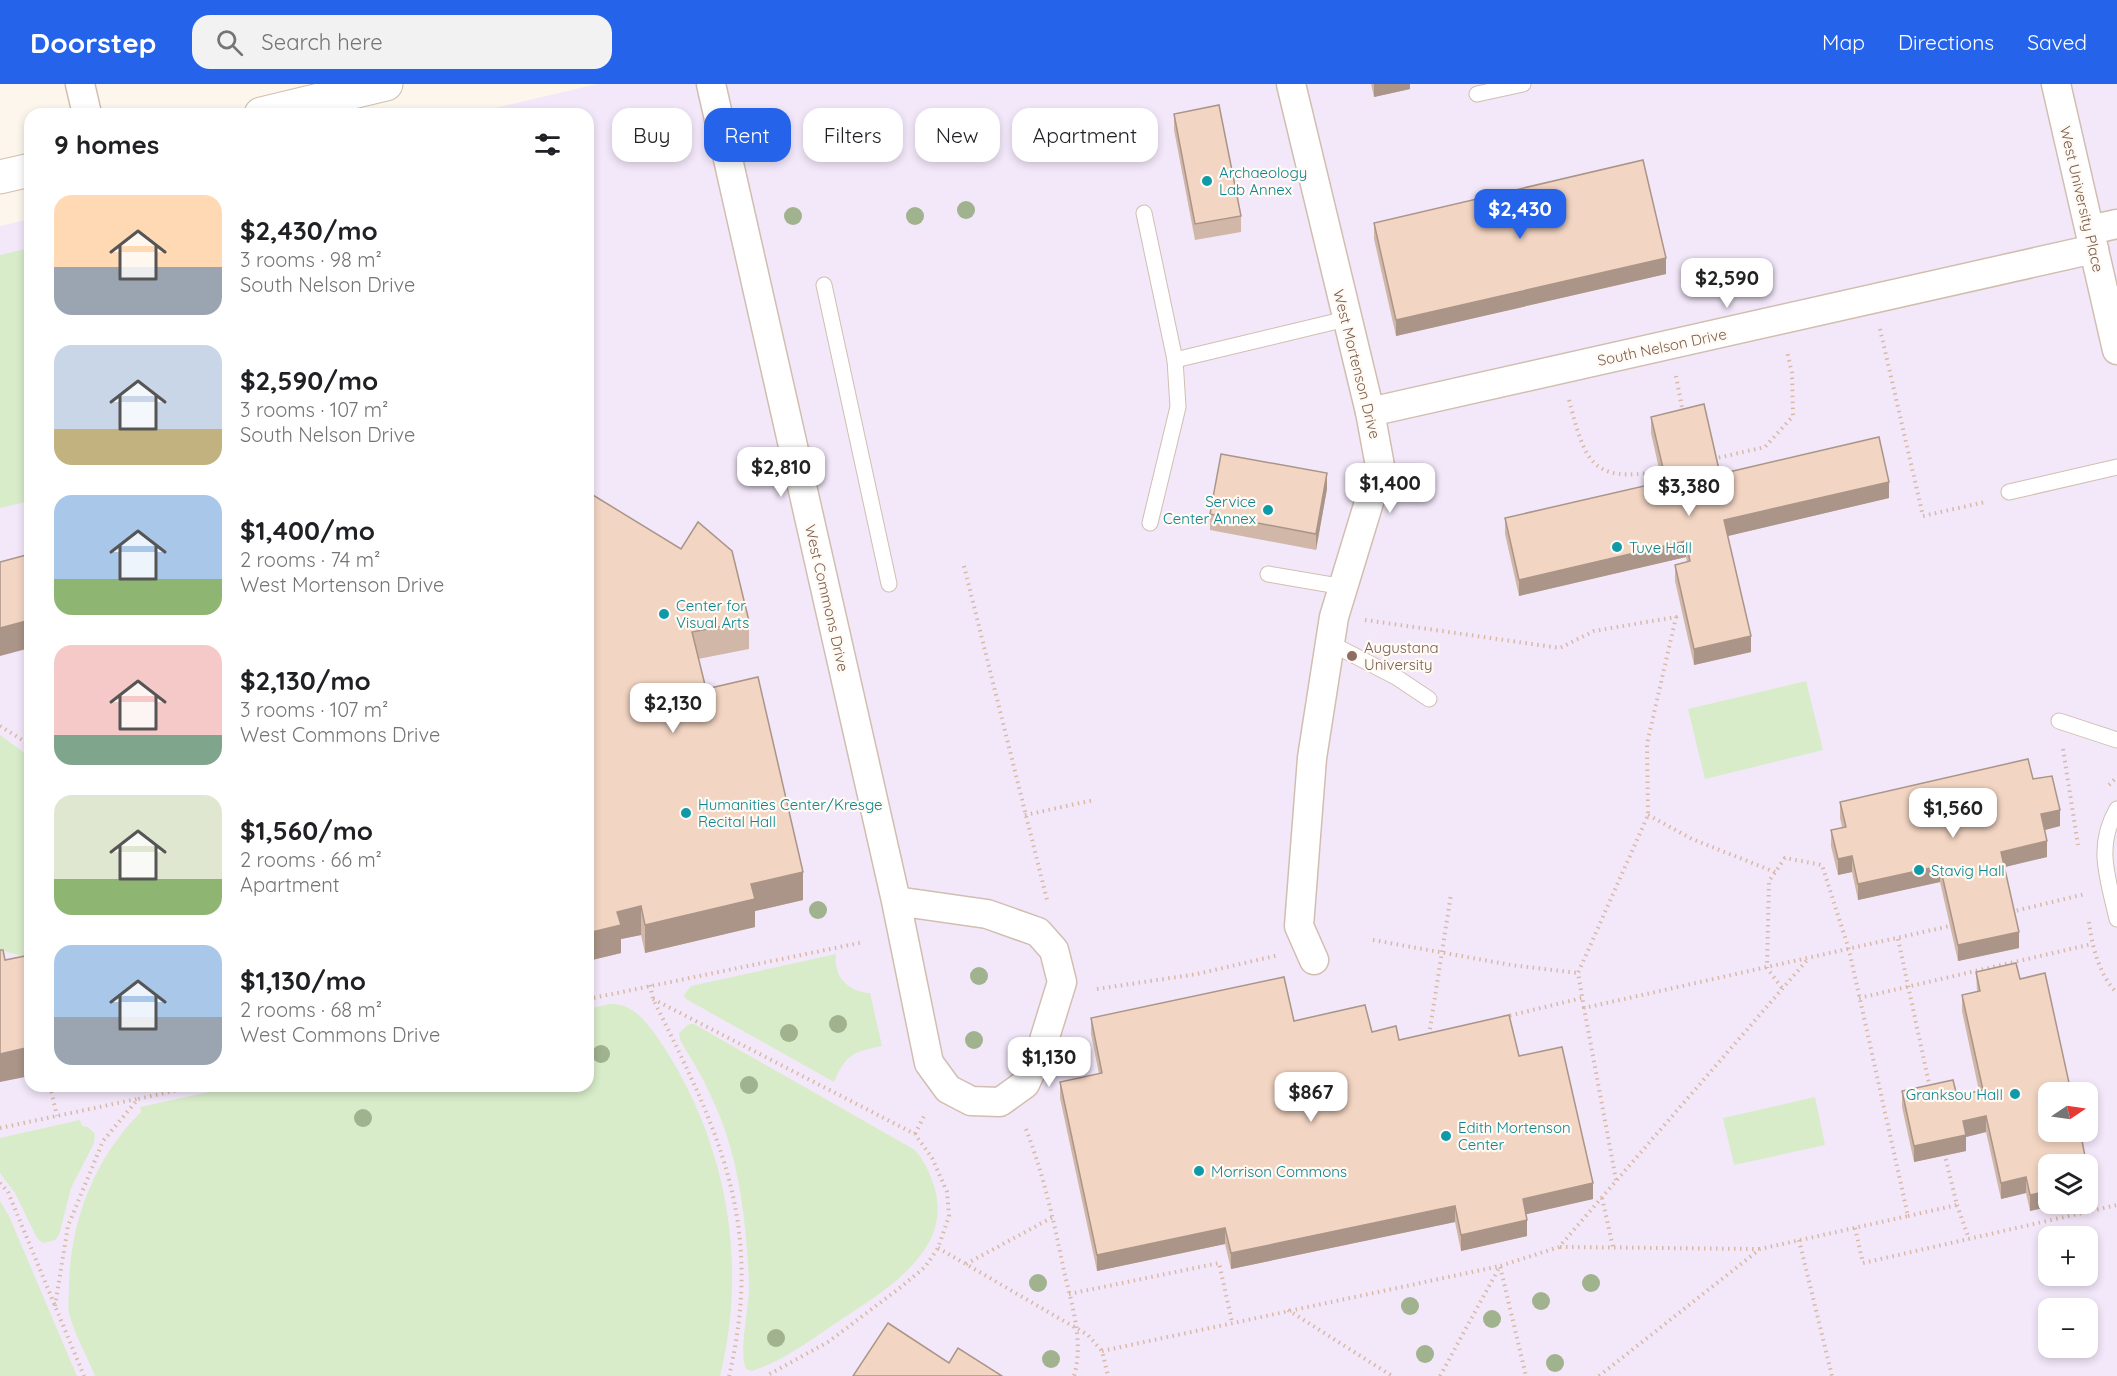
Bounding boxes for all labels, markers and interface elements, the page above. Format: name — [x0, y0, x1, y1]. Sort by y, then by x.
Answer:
search box — [192, 15, 612, 69]
text: Doorstep — [30, 25, 156, 60]
icon: search — [213, 26, 246, 59]
text: Search here — [261, 28, 383, 56]
text: Map — [1822, 29, 1865, 55]
text: Directions — [1898, 29, 1994, 55]
text: Saved — [2027, 29, 2087, 55]
chip: Buy — [612, 108, 692, 162]
chip: Rent — [704, 108, 791, 162]
chip: Filters — [803, 108, 903, 162]
chip: New — [915, 108, 1000, 162]
chip: Apartment — [1012, 108, 1158, 162]
street label: West University Place — [2056, 124, 2108, 274]
text: 9 homes — [54, 128, 159, 161]
icon: filters — [531, 128, 564, 161]
place label: Archaeology Lab Annex — [1219, 163, 1307, 199]
marker: Archaeology Lab Annex — [1200, 174, 1214, 188]
pin: $2,430 — [1471, 189, 1569, 240]
text: $2,430 — [1488, 196, 1552, 221]
text: $2,430/mo — [240, 214, 378, 247]
icon: home — [102, 219, 174, 291]
text: 3 rooms · 98 m² — [240, 247, 382, 272]
pin: $2,590 — [1678, 258, 1776, 309]
text: $2,590 — [1695, 265, 1759, 290]
text: South Nelson Drive — [240, 272, 415, 297]
street label: West Mortenson Drive — [1329, 287, 1385, 441]
street label: South Nelson Drive — [1596, 324, 1728, 370]
text: $2,590/mo — [240, 364, 378, 397]
icon: home — [102, 369, 174, 441]
text: 3 rooms · 107 m² — [240, 397, 388, 422]
text: South Nelson Drive — [240, 422, 415, 447]
pin: $2,810 — [732, 447, 830, 498]
text: $2,810 — [751, 454, 811, 479]
pin: $1,400 — [1341, 463, 1439, 514]
pin: $3,380 — [1640, 466, 1738, 517]
text: $1,400 — [1359, 470, 1421, 495]
text: $3,380 — [1658, 473, 1720, 498]
place label: Service Center Annex — [1163, 492, 1256, 528]
marker: Service Center Annex — [1261, 503, 1275, 517]
text: $1,400/mo — [240, 514, 375, 547]
icon: home — [102, 519, 174, 591]
street label: West Commons Drive — [801, 523, 853, 673]
place label: Tuve Hall — [1629, 538, 1692, 557]
marker: Tuve Hall — [1610, 540, 1624, 554]
text: 2 rooms · 74 m² — [240, 547, 380, 572]
text: West Mortenson Drive — [240, 572, 444, 597]
place label: Center for Visual Arts — [676, 596, 749, 632]
marker: Center for Visual Arts — [657, 607, 671, 621]
place label: Augustana University — [1364, 638, 1439, 674]
marker: Augustana University — [1345, 649, 1359, 663]
text: $2,130/mo — [240, 664, 371, 697]
icon: home — [102, 669, 174, 741]
pin: $2,130 — [624, 683, 722, 734]
text: $2,130 — [644, 690, 702, 715]
text: 3 rooms · 107 m² — [240, 697, 388, 722]
text: West Commons Drive — [240, 722, 440, 747]
pin: $1,560 — [1904, 788, 2002, 839]
place label: Humanities Center/Kresge Recital Hall — [698, 795, 882, 831]
text: $1,560 — [1923, 795, 1983, 820]
marker: Humanities Center/Kresge Recital Hall — [679, 806, 693, 820]
text: $1,560/mo — [240, 814, 373, 847]
icon: home — [102, 819, 174, 891]
text: 2 rooms · 66 m² — [240, 847, 382, 872]
place label: Stavig Hall — [1931, 861, 2005, 880]
marker: Stavig Hall — [1912, 863, 1926, 877]
text: Apartment — [240, 872, 340, 897]
text: $1,130/mo — [240, 964, 366, 997]
icon: home — [102, 969, 174, 1041]
text: 2 rooms · 68 m² — [240, 997, 382, 1022]
text: West Commons Drive — [240, 1022, 440, 1047]
pin: $1,130 — [1000, 1037, 1098, 1088]
text: $1,130 — [1022, 1044, 1076, 1069]
pin: $867 — [1275, 1072, 1347, 1123]
text: $867 — [1289, 1079, 1333, 1104]
north arrow — [2038, 1082, 2098, 1142]
map controls — [2038, 1082, 2098, 1358]
place label: Granksou Hall — [1906, 1085, 2003, 1104]
marker: Granksou Hall — [2008, 1087, 2022, 1101]
place label: Edith Mortenson Center — [1458, 1118, 1571, 1154]
marker: Edith Mortenson Center — [1439, 1129, 1453, 1143]
button: layers — [2038, 1154, 2098, 1214]
place label: Morrison Commons — [1211, 1162, 1347, 1181]
marker: Morrison Commons — [1192, 1164, 1206, 1178]
button: + — [2038, 1226, 2098, 1286]
button: − — [2038, 1298, 2098, 1358]

